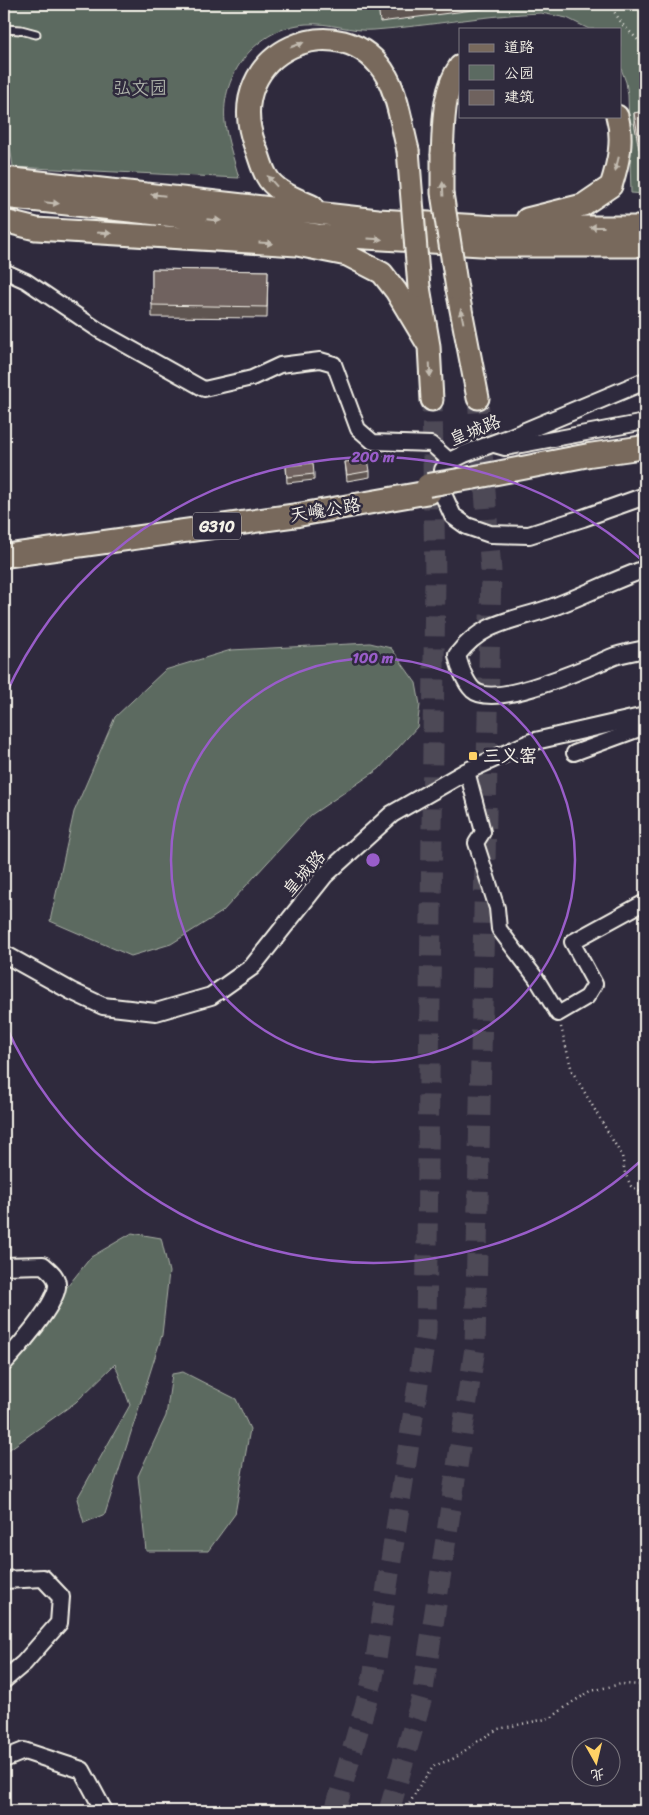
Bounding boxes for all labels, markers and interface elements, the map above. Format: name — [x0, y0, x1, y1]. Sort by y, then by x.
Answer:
legend — [459, 28, 622, 118]
text: 道路 — [504, 34, 534, 60]
one-way arrow — [290, 41, 305, 49]
text: 公园 — [504, 60, 534, 86]
park label: 弘文园 — [113, 72, 167, 104]
text: 建筑 — [504, 84, 534, 110]
one-way arrow — [613, 157, 621, 172]
one-way arrow — [266, 174, 277, 187]
one-way arrow — [438, 180, 446, 196]
one-way arrow — [149, 191, 165, 199]
one-way arrow — [45, 199, 61, 207]
one-way arrow — [206, 216, 222, 224]
one-way arrow — [588, 223, 604, 231]
one-way arrow — [96, 230, 112, 238]
one-way arrow — [367, 235, 383, 243]
one-way arrow — [258, 240, 274, 248]
one-way arrow — [458, 307, 466, 323]
one-way arrow — [427, 362, 435, 378]
street label: 皇城路 — [444, 405, 506, 455]
text: 200 m — [350, 444, 395, 470]
street label: 天巉公路 — [287, 489, 363, 531]
road number: G310 — [193, 512, 241, 540]
text: 100 m — [353, 645, 394, 671]
place label: 三义窑 — [483, 740, 537, 772]
marker: 三义窑 — [467, 750, 479, 762]
street label: 皇城路 — [274, 842, 334, 904]
centre of rings — [364, 851, 382, 869]
north arrow — [572, 1738, 622, 1788]
text: 北 — [589, 1761, 606, 1788]

